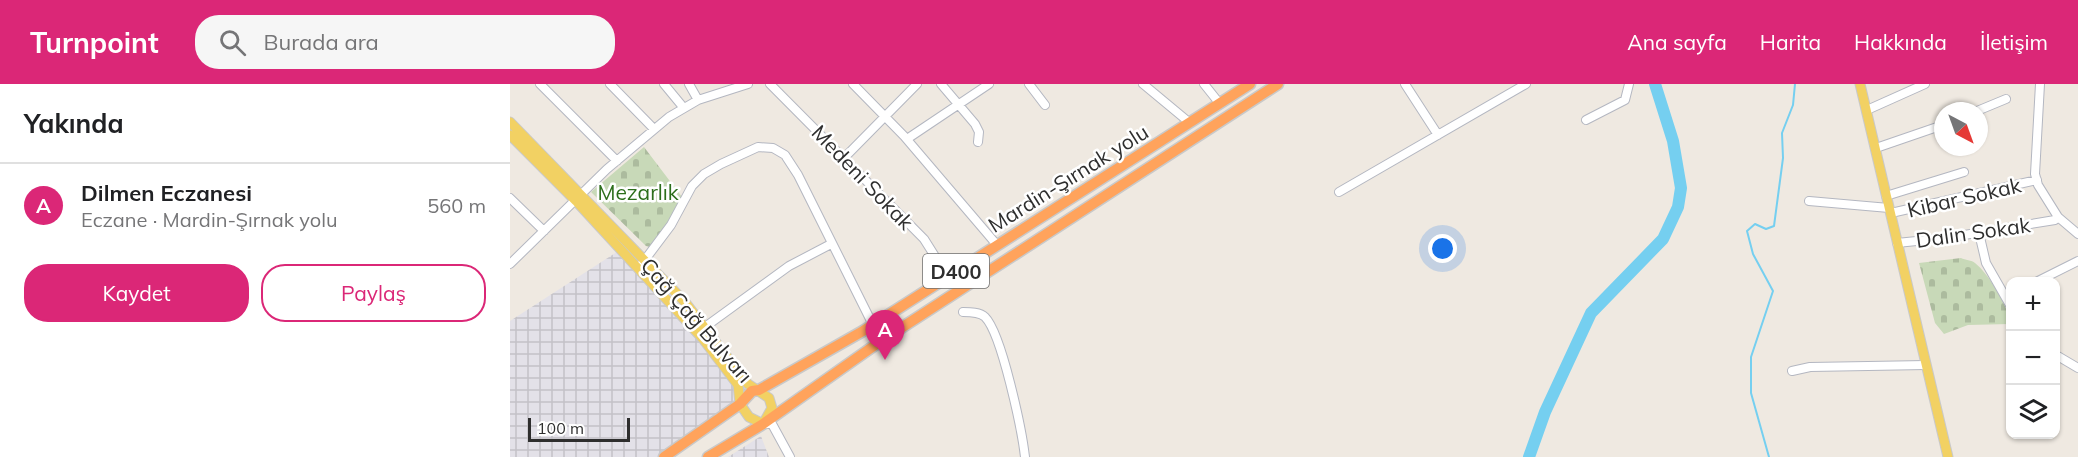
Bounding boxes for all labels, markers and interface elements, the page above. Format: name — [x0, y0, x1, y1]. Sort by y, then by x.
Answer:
search box — [195, 15, 615, 69]
text: Turnpoint — [30, 25, 159, 60]
icon: search — [216, 26, 249, 59]
text: Burada ara — [264, 28, 379, 56]
text: Ana sayfa — [1627, 29, 1727, 55]
text: Harita — [1760, 29, 1821, 55]
text: Hakkında — [1854, 29, 1947, 55]
text: İletişim — [1980, 29, 2048, 55]
north arrow — [1934, 102, 1988, 156]
text: Yakında — [24, 107, 124, 140]
street label: Mardin-Şırnak yolu — [983, 118, 1153, 238]
street label: Medeni Sokak — [807, 119, 920, 235]
street label: Kibar Sokak — [1905, 171, 2024, 223]
text: Dilmen Eczanesi — [81, 179, 252, 207]
park label: Mezarlık — [597, 179, 679, 205]
text: A — [36, 193, 51, 218]
text: 560 m — [427, 193, 486, 218]
text: Eczane · Mardin-Şırnak yolu — [81, 207, 338, 232]
street label: Dalin Sokak — [1914, 211, 2032, 253]
your location — [1428, 234, 1457, 263]
street label: Çağ Çağ Bulvarı — [636, 252, 758, 388]
road number: D400 — [923, 254, 989, 288]
button: Kaydet — [24, 264, 249, 322]
button: Paylaş — [261, 264, 486, 322]
map controls — [2006, 277, 2060, 439]
button: + — [2006, 277, 2060, 331]
pin: A — [866, 310, 904, 360]
button: − — [2006, 331, 2060, 385]
button: layers — [2006, 385, 2060, 439]
scale bar — [528, 415, 630, 442]
text: 100 m — [537, 418, 584, 438]

